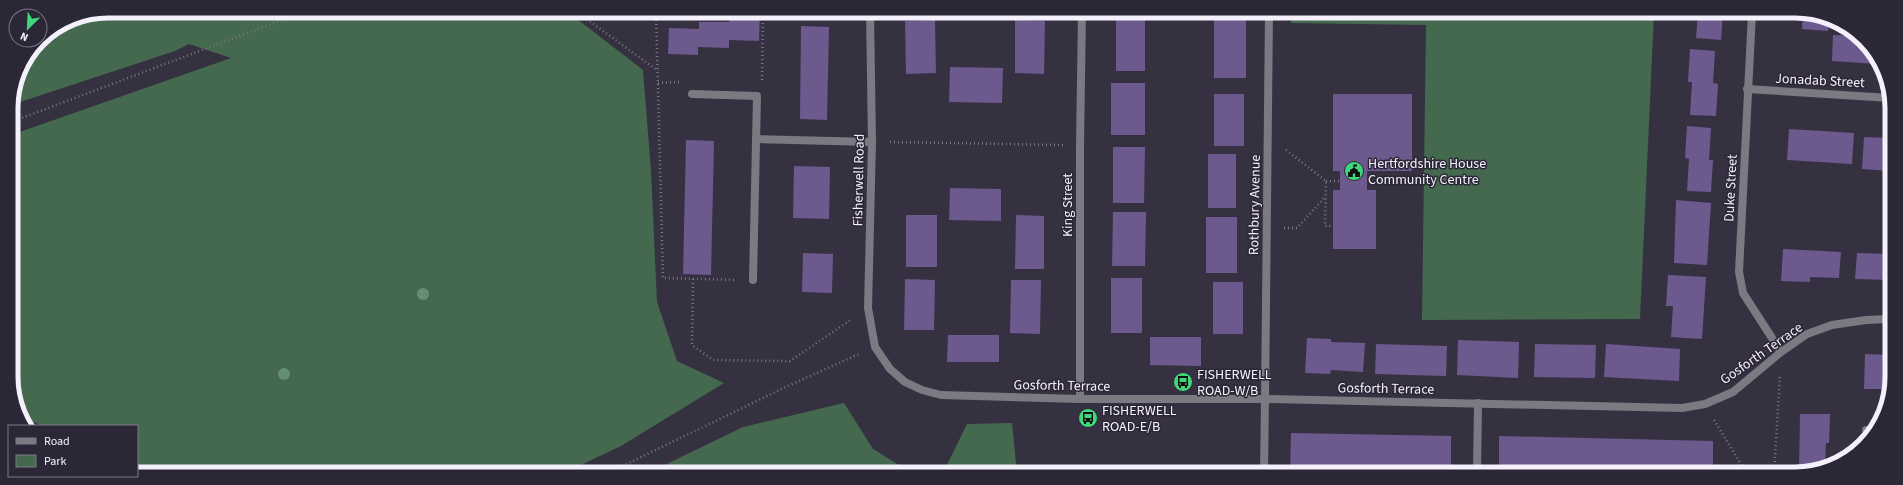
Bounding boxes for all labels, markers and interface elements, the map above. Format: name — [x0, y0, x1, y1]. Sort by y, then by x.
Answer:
north arrow — [8, 8, 48, 48]
text: N — [18, 28, 31, 45]
street label: Jonadab Street — [1775, 69, 1865, 93]
street label: Fisherwell Road — [848, 133, 870, 227]
street label: Duke Street — [1719, 153, 1743, 222]
place label: Hertfordshire House Community Centre — [1368, 154, 1486, 190]
street label: Rothbury Avenue — [1244, 155, 1266, 255]
public building icon: Hertfordshire House Community Centre — [1343, 160, 1365, 182]
street label: King Street — [1058, 173, 1078, 237]
street label: Gosforth Terrace — [1716, 318, 1807, 390]
place label: FISHERWELL ROAD-W/B — [1197, 365, 1272, 401]
bus stop icon: FISHERWELL ROAD-W/B — [1172, 371, 1194, 393]
street label: Gosforth Terrace — [1014, 375, 1110, 397]
street label: Gosforth Terrace — [1338, 378, 1434, 400]
place label: FISHERWELL ROAD-E/B — [1102, 401, 1177, 437]
bus stop icon: FISHERWELL ROAD-E/B — [1077, 407, 1099, 429]
legend — [8, 425, 138, 477]
text: Road — [44, 433, 70, 450]
text: Park — [44, 453, 66, 470]

